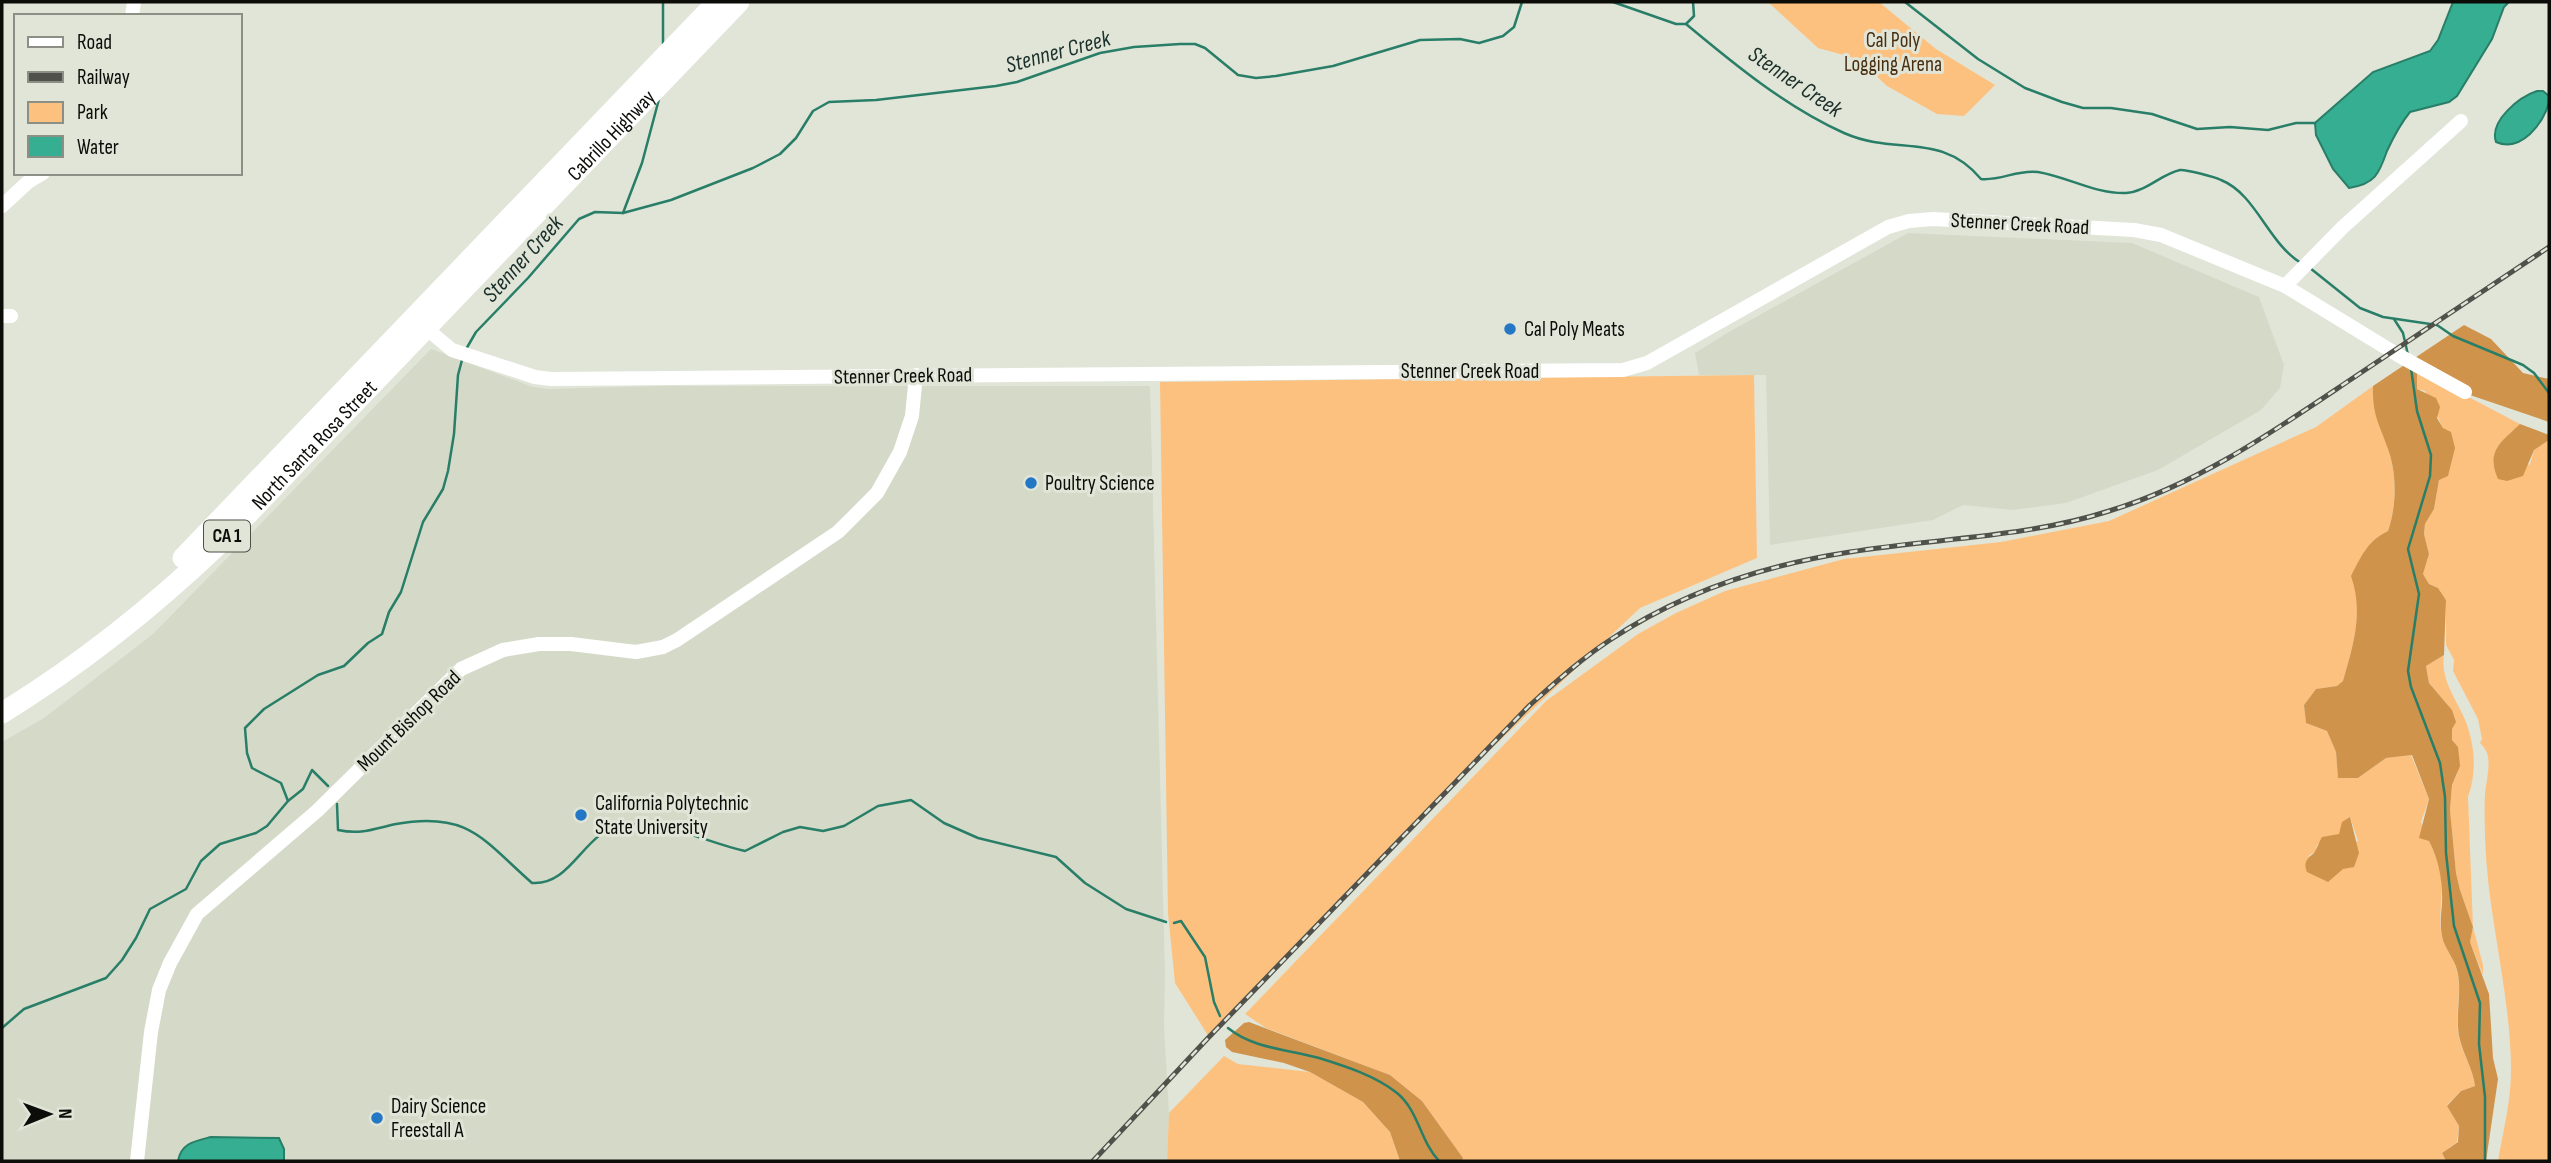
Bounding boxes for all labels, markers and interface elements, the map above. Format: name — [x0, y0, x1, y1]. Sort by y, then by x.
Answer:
legend — [14, 14, 242, 175]
water label: Stenner Creek — [1003, 24, 1115, 79]
park label: Cal Poly Logging Arena — [1844, 28, 1942, 77]
text: Road — [77, 30, 112, 55]
water label: Stenner Creek — [1743, 40, 1848, 124]
text: Railway — [77, 65, 130, 90]
street label: Cabrillo Highway — [562, 85, 660, 186]
text: Park — [77, 100, 108, 125]
text: Water — [77, 135, 119, 160]
street label: Stenner Creek Road — [1950, 208, 2090, 240]
water label: Stenner Creek — [477, 209, 570, 308]
place label: Cal Poly Meats — [1524, 317, 1625, 342]
marker: Cal Poly Meats — [1502, 321, 1518, 337]
street label: Stenner Creek Road — [1401, 359, 1539, 384]
street label: Stenner Creek Road — [834, 362, 972, 390]
street label: North Santa Rosa Street — [246, 375, 382, 515]
place label: Poultry Science — [1045, 471, 1155, 496]
marker: Poultry Science — [1023, 475, 1039, 491]
road number: CA 1 — [204, 520, 250, 552]
street label: Mount Bishop Road — [352, 665, 466, 777]
place label: California Polytechnic State University — [595, 791, 749, 840]
marker: California Polytechnic State University — [573, 807, 589, 823]
north arrow — [14, 1079, 84, 1149]
place label: Dairy Science Freestall A — [391, 1094, 486, 1143]
text: N — [53, 1108, 76, 1119]
marker: Dairy Science Freestall A — [369, 1110, 385, 1126]

